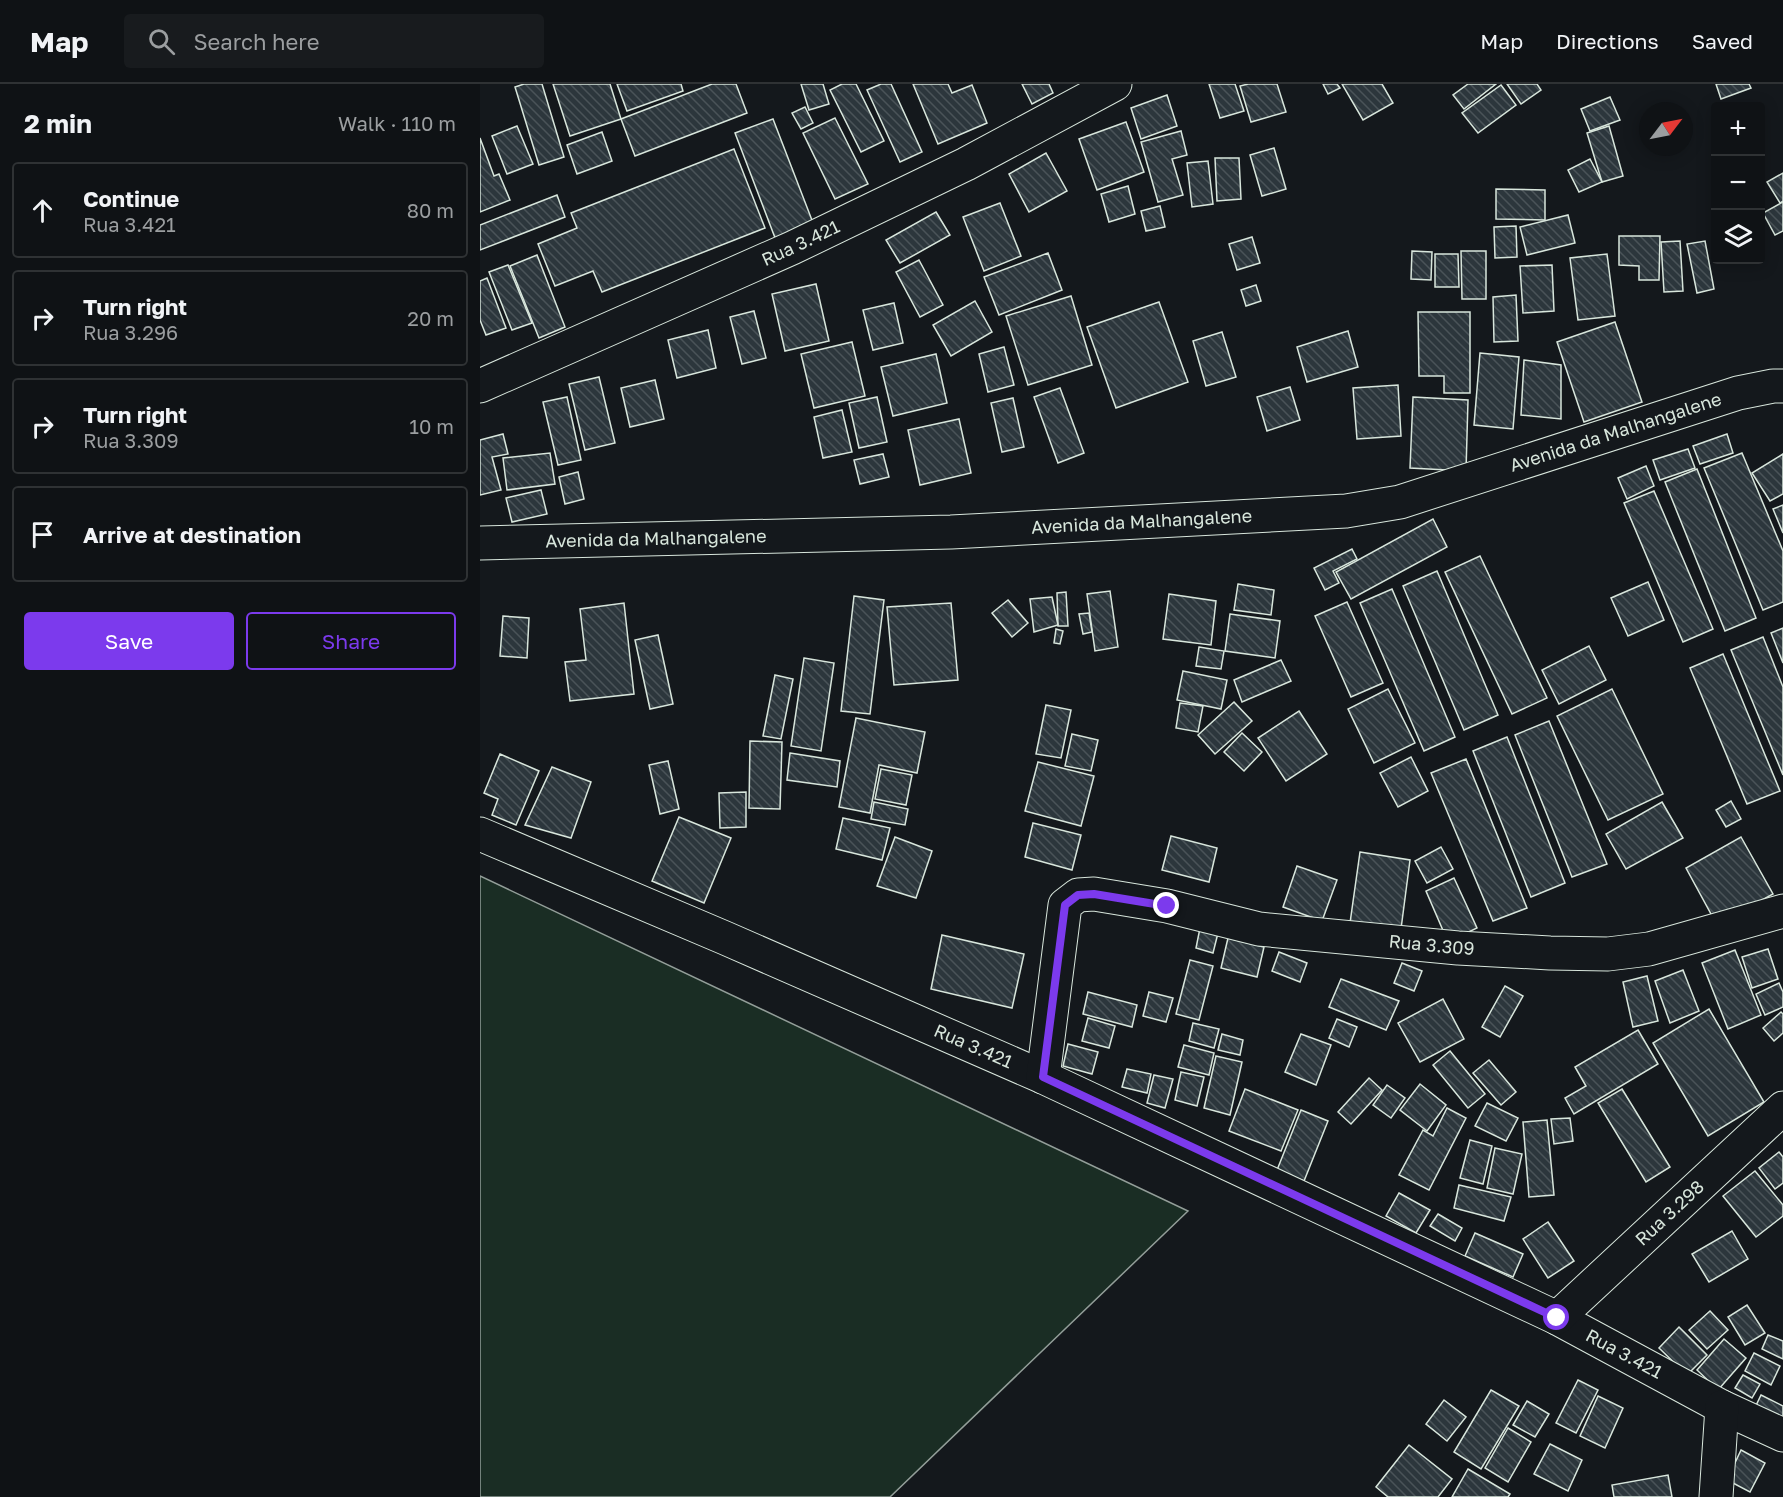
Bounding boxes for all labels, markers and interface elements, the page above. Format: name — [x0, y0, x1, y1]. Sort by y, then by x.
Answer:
search box — [124, 14, 544, 68]
text: Map — [30, 25, 88, 58]
icon: search — [145, 25, 178, 58]
text: Search here — [193, 28, 319, 55]
text: Map — [1480, 28, 1523, 54]
text: Directions — [1556, 28, 1659, 54]
text: Saved — [1692, 28, 1753, 54]
north arrow — [1639, 102, 1693, 156]
map controls — [1711, 102, 1765, 264]
button: + — [1711, 102, 1765, 156]
text: 2 min — [24, 108, 92, 139]
text: Walk · 110 m — [338, 111, 456, 135]
button: − — [1711, 156, 1765, 210]
text: Continue — [83, 185, 179, 212]
icon: ahead — [26, 194, 59, 227]
text: 80 m — [407, 198, 454, 222]
button: layers — [1711, 210, 1765, 264]
text: Rua 3.421 — [83, 212, 176, 236]
street label: Rua 3.421 — [758, 215, 843, 270]
text: Turn right — [83, 293, 187, 320]
icon: right — [26, 302, 59, 335]
text: 20 m — [407, 306, 454, 330]
text: Rua 3.296 — [83, 320, 178, 344]
street label: Avenida da Malhangalene — [1507, 387, 1724, 476]
text: Turn right — [83, 401, 187, 428]
icon: right — [26, 410, 59, 443]
text: 10 m — [409, 414, 454, 438]
text: Rua 3.309 — [83, 428, 179, 452]
street label: Avenida da Malhangalene — [1031, 504, 1253, 538]
icon: arrive — [26, 518, 59, 551]
text: Arrive at destination — [83, 521, 301, 548]
street label: Avenida da Malhangalene — [545, 524, 767, 551]
button: Save — [24, 612, 234, 670]
button: Share — [246, 612, 456, 670]
route end — [1153, 892, 1179, 918]
street label: Rua 3.309 — [1388, 929, 1475, 959]
street label: Rua 3.421 — [931, 1019, 1017, 1072]
street label: Rua 3.298 — [1630, 1175, 1708, 1250]
route start — [1543, 1304, 1569, 1330]
street label: Rua 3.421 — [1582, 1324, 1667, 1383]

